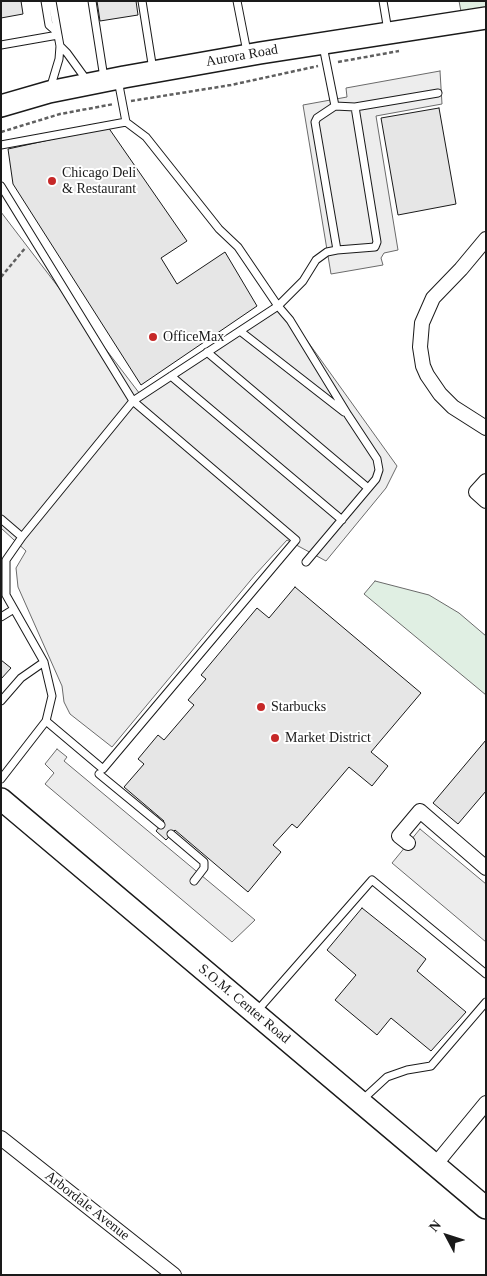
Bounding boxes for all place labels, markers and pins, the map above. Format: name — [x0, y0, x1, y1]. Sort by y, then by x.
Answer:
place label: Chicago Deli & Restaurant — [62, 165, 136, 198]
marker: Chicago Deli & Restaurant — [46, 175, 58, 187]
place label: OfficeMax — [163, 329, 224, 345]
marker: OfficeMax — [147, 331, 159, 343]
place label: Starbucks — [271, 699, 326, 715]
marker: Starbucks — [255, 701, 267, 713]
place label: Market District — [285, 730, 371, 746]
marker: Market District — [269, 732, 281, 744]

